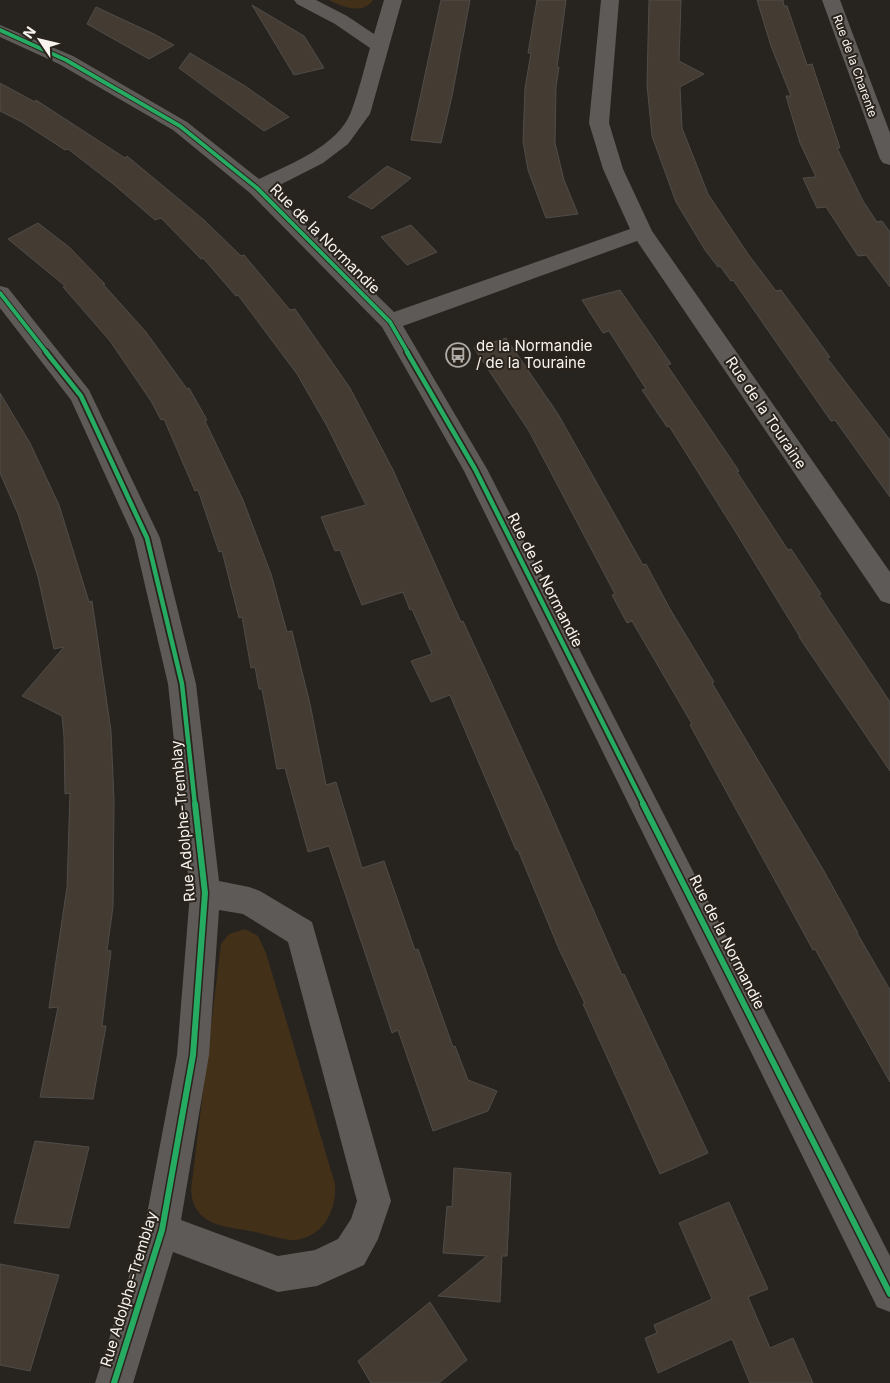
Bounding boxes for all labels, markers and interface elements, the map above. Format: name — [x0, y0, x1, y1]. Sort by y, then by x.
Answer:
street label: Rue de la Charente — [830, 13, 881, 119]
north arrow — [15, 15, 65, 65]
text: N — [19, 23, 39, 42]
street label: Rue de la Normandie — [266, 180, 384, 298]
place label: de la Normandie / de la Touraine — [476, 336, 593, 372]
bus stop icon: de la Normandie / de la Touraine — [445, 342, 471, 368]
street label: Rue de la Touraine — [722, 353, 811, 473]
street label: Rue de la Normandie — [503, 509, 588, 650]
street label: Rue Adolphe-Tremblay — [166, 739, 199, 902]
street label: Rue de la Normandie — [685, 871, 770, 1012]
street label: Rue Adolphe-Tremblay — [96, 1208, 161, 1369]

